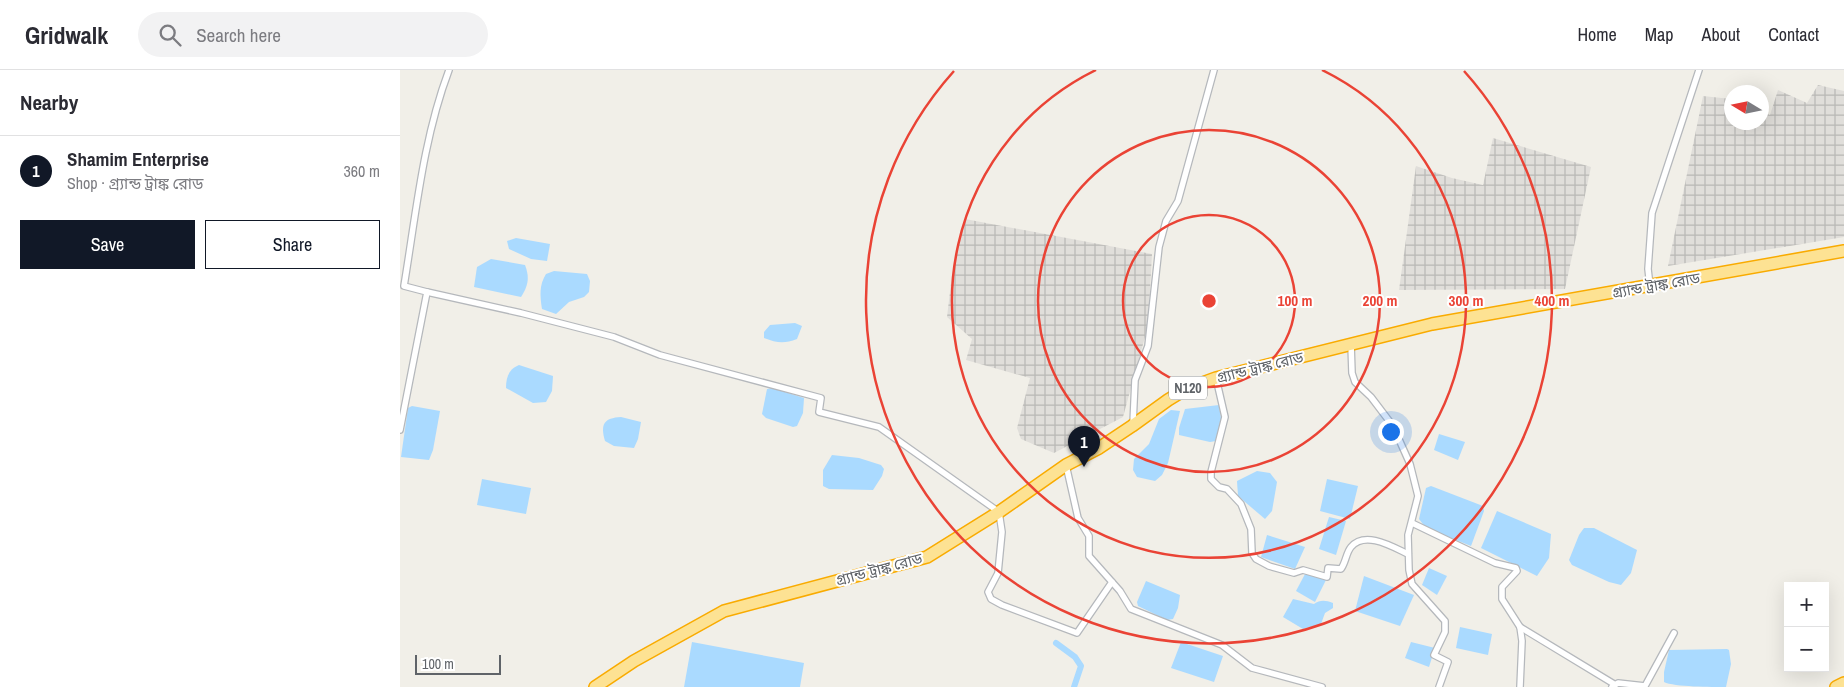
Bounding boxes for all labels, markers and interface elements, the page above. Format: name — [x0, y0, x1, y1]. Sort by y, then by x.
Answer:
search box — [138, 12, 488, 57]
text: Gridwalk — [25, 19, 108, 51]
icon: search — [156, 21, 184, 49]
text: Search here — [196, 22, 281, 48]
text: Home — [1577, 22, 1617, 47]
text: Map — [1645, 22, 1674, 47]
text: About — [1702, 22, 1740, 47]
text: Contact — [1768, 22, 1819, 47]
north arrow — [1724, 85, 1769, 130]
text: Nearby — [20, 88, 78, 117]
text: Shamim Enterprise — [67, 146, 209, 172]
text: 1 — [32, 160, 40, 182]
text: 360 m — [344, 160, 380, 182]
text: Shop · গ্র্যান্ড ট্রাঙ্ক রোড — [67, 172, 203, 194]
button: Save — [20, 220, 195, 269]
button: Share — [205, 220, 380, 269]
street label: গ্র্যান্ড ট্রাঙ্ক রোড — [1610, 267, 1702, 303]
text: 100 m — [1278, 290, 1312, 311]
text: 200 m — [1363, 290, 1397, 311]
text: 300 m — [1449, 290, 1483, 311]
text: 400 m — [1535, 290, 1569, 311]
centre of rings — [1200, 292, 1218, 310]
street label: গ্র্যান্ড ট্রাঙ্ক রোড — [1214, 346, 1306, 388]
road number: N120 — [1169, 376, 1207, 400]
your location — [1378, 419, 1404, 445]
pin: 1 — [1068, 426, 1100, 467]
street label: গ্র্যান্ড ট্রাঙ্ক রোড — [833, 547, 925, 591]
map controls — [1784, 582, 1829, 672]
button: + — [1784, 582, 1829, 627]
button: − — [1784, 627, 1829, 672]
scale bar — [415, 652, 501, 675]
text: 100 m — [422, 655, 454, 673]

